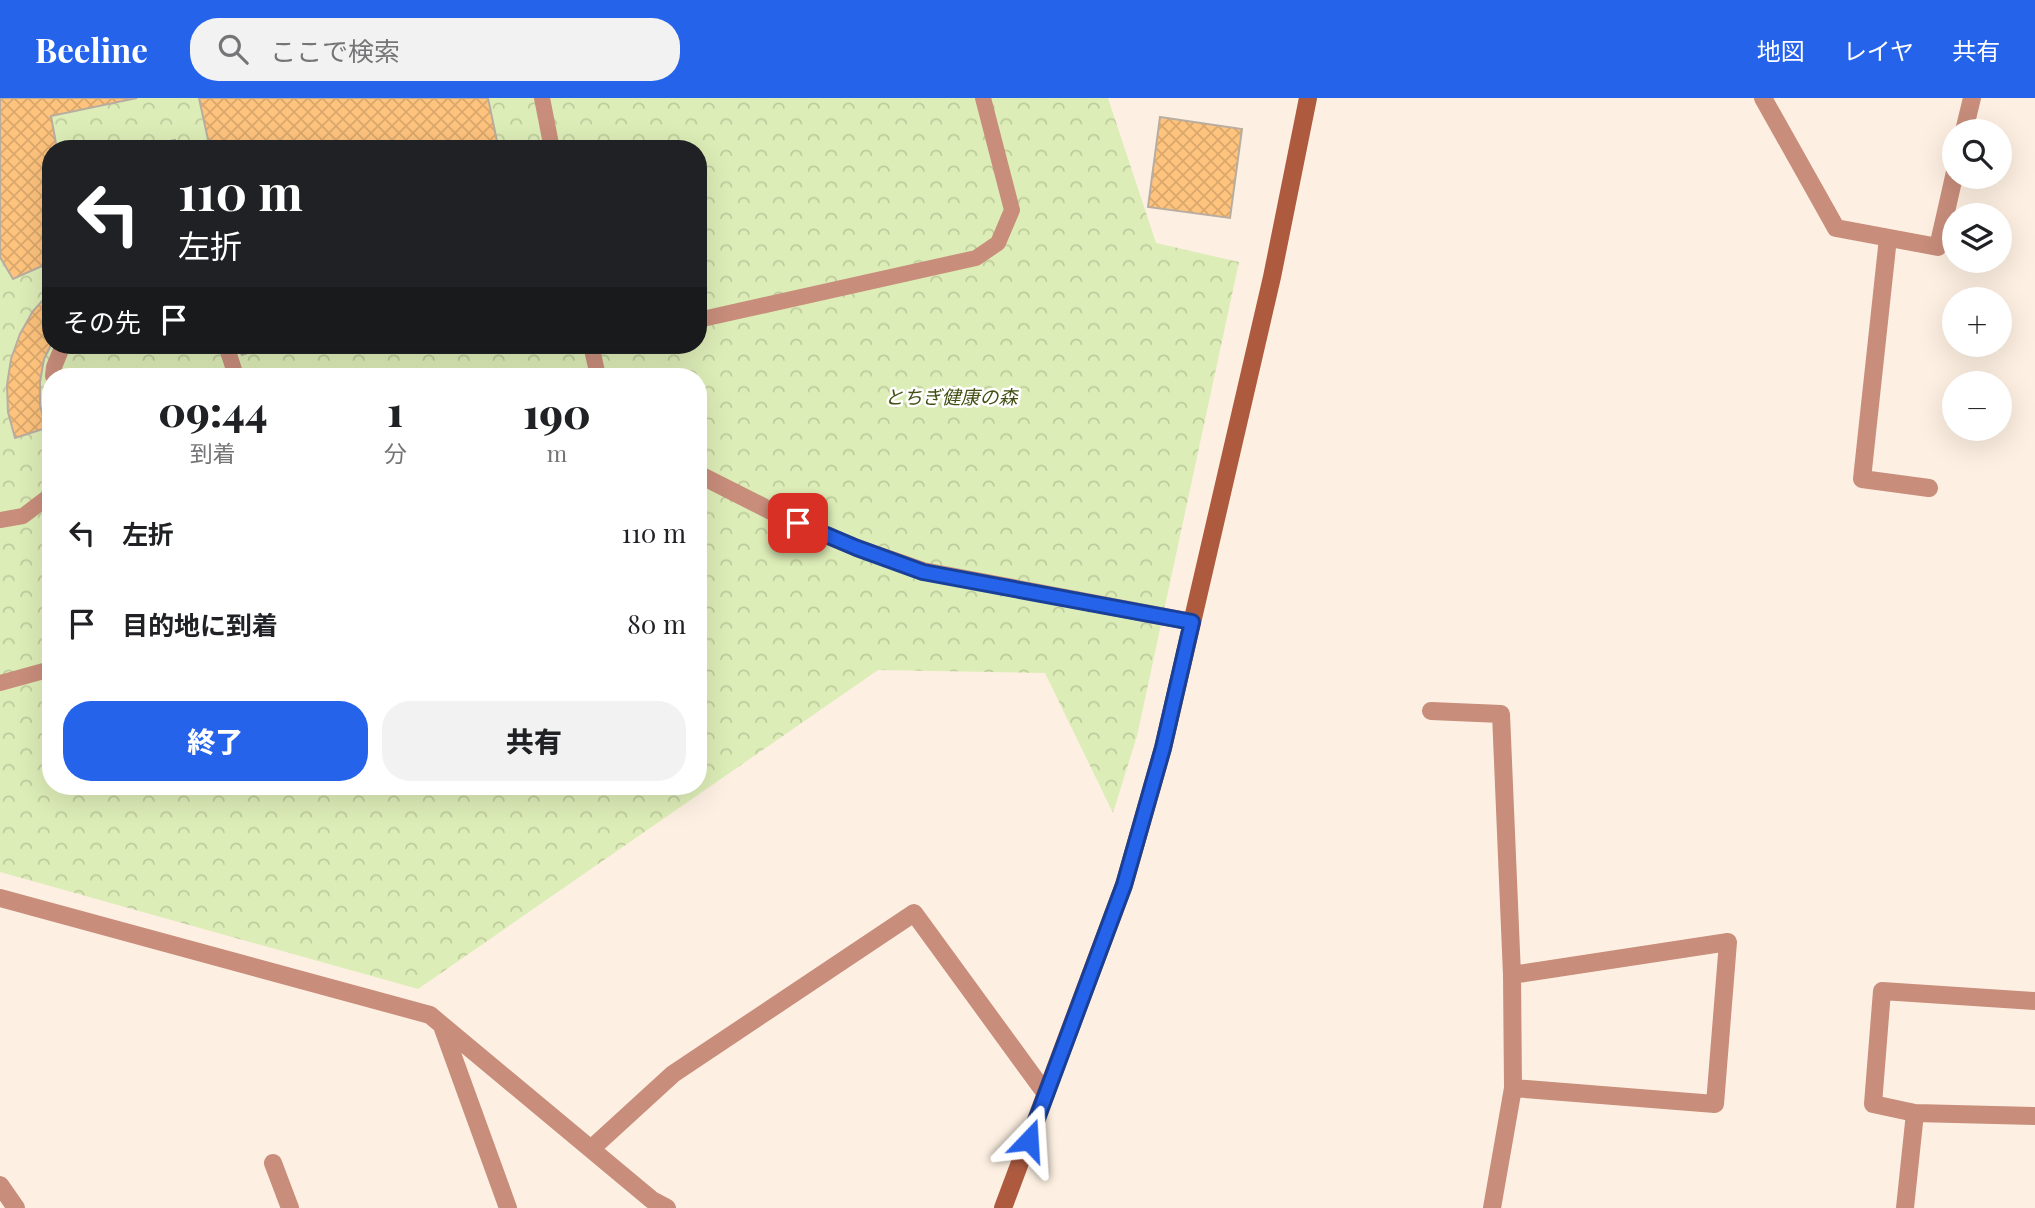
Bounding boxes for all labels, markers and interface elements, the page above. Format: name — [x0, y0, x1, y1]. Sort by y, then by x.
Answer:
search box — [190, 18, 680, 81]
text: Beeline — [35, 27, 148, 71]
icon: search — [214, 30, 252, 68]
text: ここで検索 — [270, 33, 400, 68]
text: 地図 — [1757, 34, 1805, 66]
text: レイヤ — [1843, 34, 1914, 66]
text: 共有 — [1952, 34, 2000, 66]
map controls — [1942, 119, 2012, 441]
button: search — [1942, 119, 2012, 189]
text: 110 m — [178, 158, 303, 223]
icon: left — [63, 168, 154, 259]
button: layers — [1942, 203, 2012, 273]
text: 左折 — [178, 223, 242, 266]
button: + — [1942, 287, 2012, 357]
icon: arrive — [155, 301, 193, 339]
text: その先 — [63, 304, 141, 339]
button: − — [1942, 371, 2012, 441]
text: 09:44 — [158, 382, 268, 438]
text: 1 — [387, 382, 403, 438]
park label: とちぎ健康の森 — [884, 383, 1019, 409]
text: 190 — [523, 384, 591, 440]
text: 到着 — [190, 437, 236, 468]
text: 分 — [384, 437, 407, 468]
text: m — [547, 437, 567, 468]
pin — [768, 493, 828, 553]
icon: arrive — [779, 504, 817, 542]
icon: left — [63, 514, 101, 552]
text: 110 m — [622, 515, 686, 550]
text: 左折 — [122, 516, 174, 551]
icon: arrive — [63, 605, 101, 643]
text: 80 m — [627, 606, 686, 641]
text: 目的地に到着 — [122, 607, 278, 642]
button: 終了 — [63, 701, 368, 781]
button: 共有 — [382, 701, 686, 781]
position arrow — [992, 1103, 1066, 1177]

